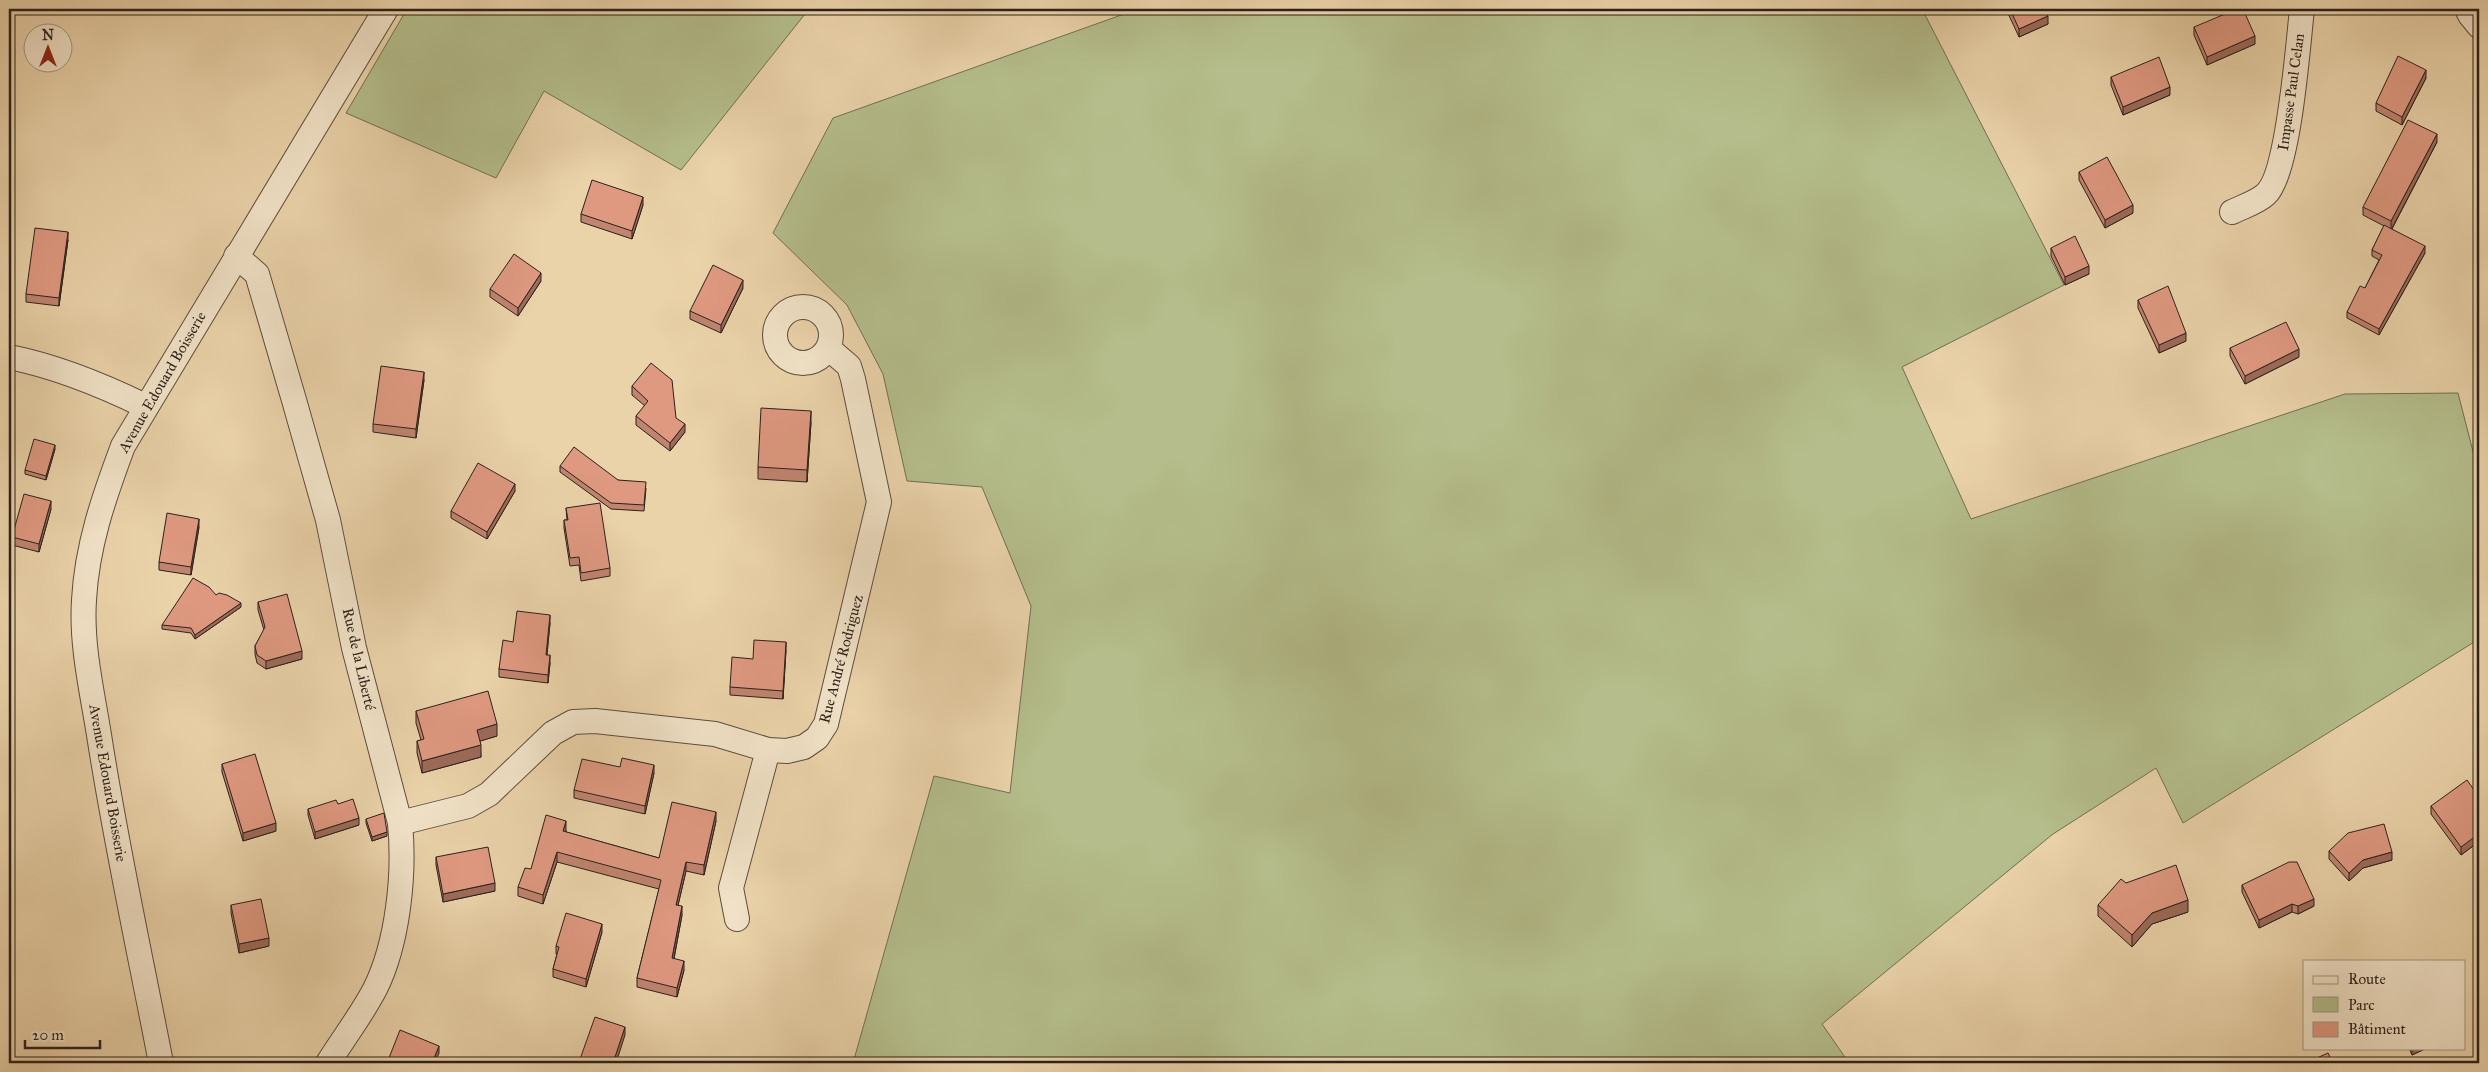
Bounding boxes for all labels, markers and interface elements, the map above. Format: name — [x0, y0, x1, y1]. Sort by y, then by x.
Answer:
north arrow — [22, 22, 72, 72]
text: N — [42, 27, 54, 44]
street label: Impasse Paul Celan — [2274, 32, 2308, 152]
street label: Avenue Edouard Boisserie — [114, 308, 210, 457]
street label: Rue André Rodriguez — [815, 593, 867, 725]
street label: Rue de la Liberté — [338, 606, 380, 713]
street label: Avenue Edouard Boisserie — [85, 702, 131, 863]
legend — [2303, 960, 2466, 1050]
text: Route — [2348, 970, 2386, 988]
text: Parc — [2348, 996, 2375, 1014]
scale bar — [25, 1017, 100, 1049]
text: Bâtiment — [2348, 1020, 2407, 1038]
text: 20 m — [32, 1026, 64, 1044]

